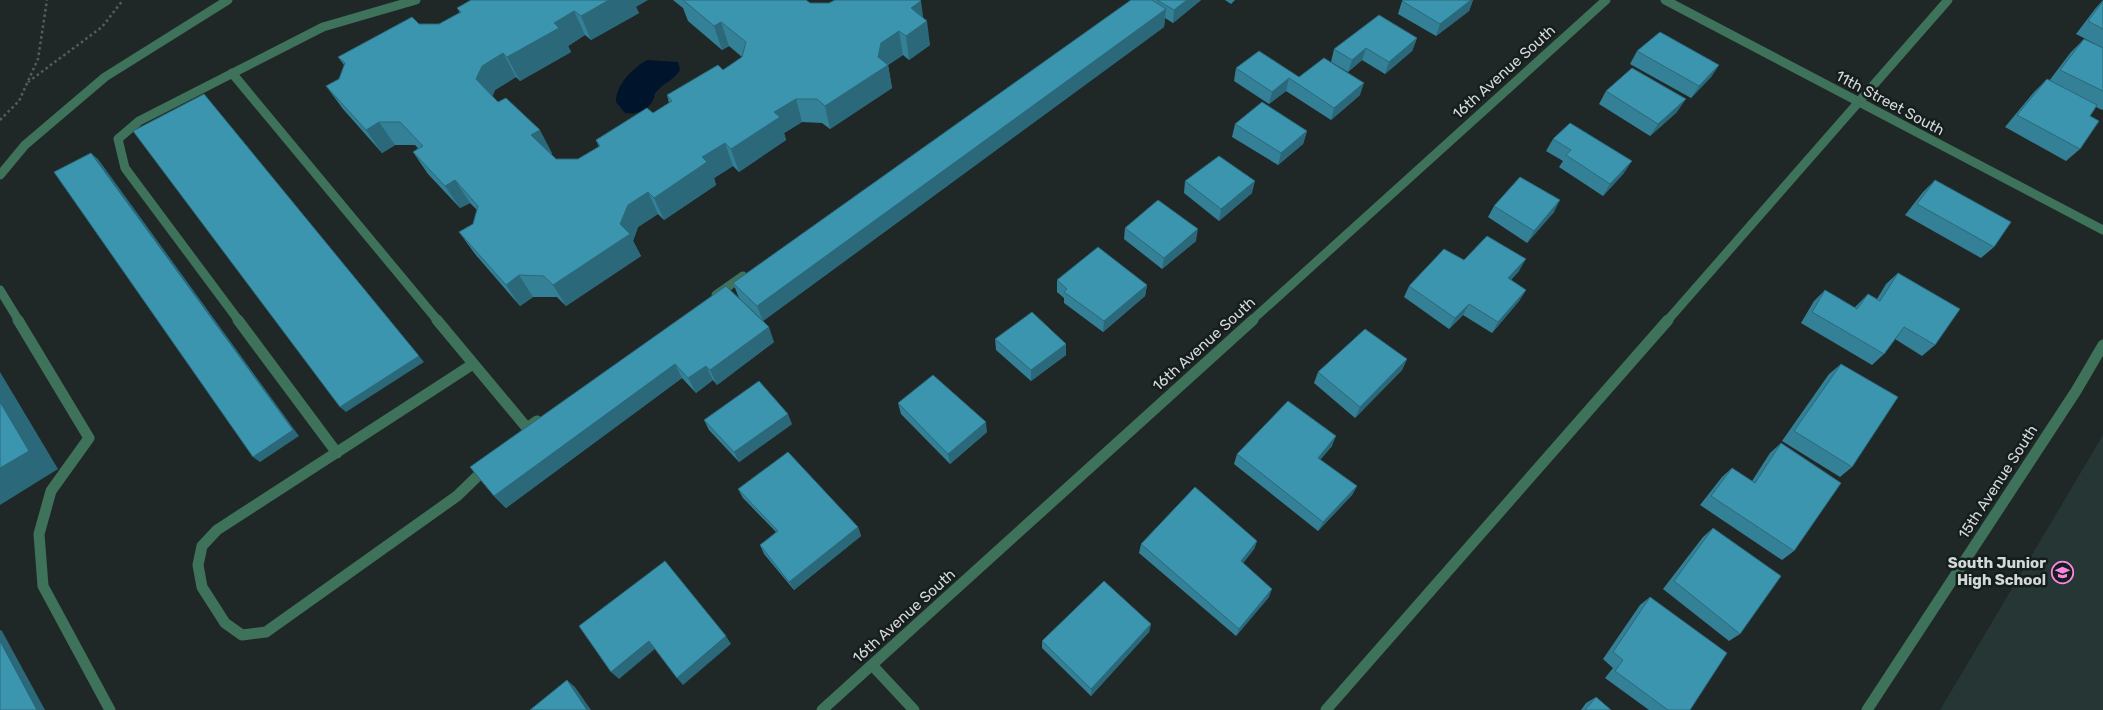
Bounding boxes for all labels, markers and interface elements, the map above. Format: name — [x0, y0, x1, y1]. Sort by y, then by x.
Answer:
street label: 16th Avenue South — [1449, 21, 1559, 123]
street label: 11th Street South — [1833, 67, 1947, 139]
street label: 16th Avenue South — [1149, 293, 1259, 395]
street label: 15th Avenue South — [1955, 422, 2041, 542]
place label: South Junior High School — [1948, 554, 2046, 589]
school or university icon: South Junior High School — [2050, 560, 2074, 584]
street label: 16th Avenue South — [849, 565, 959, 667]

